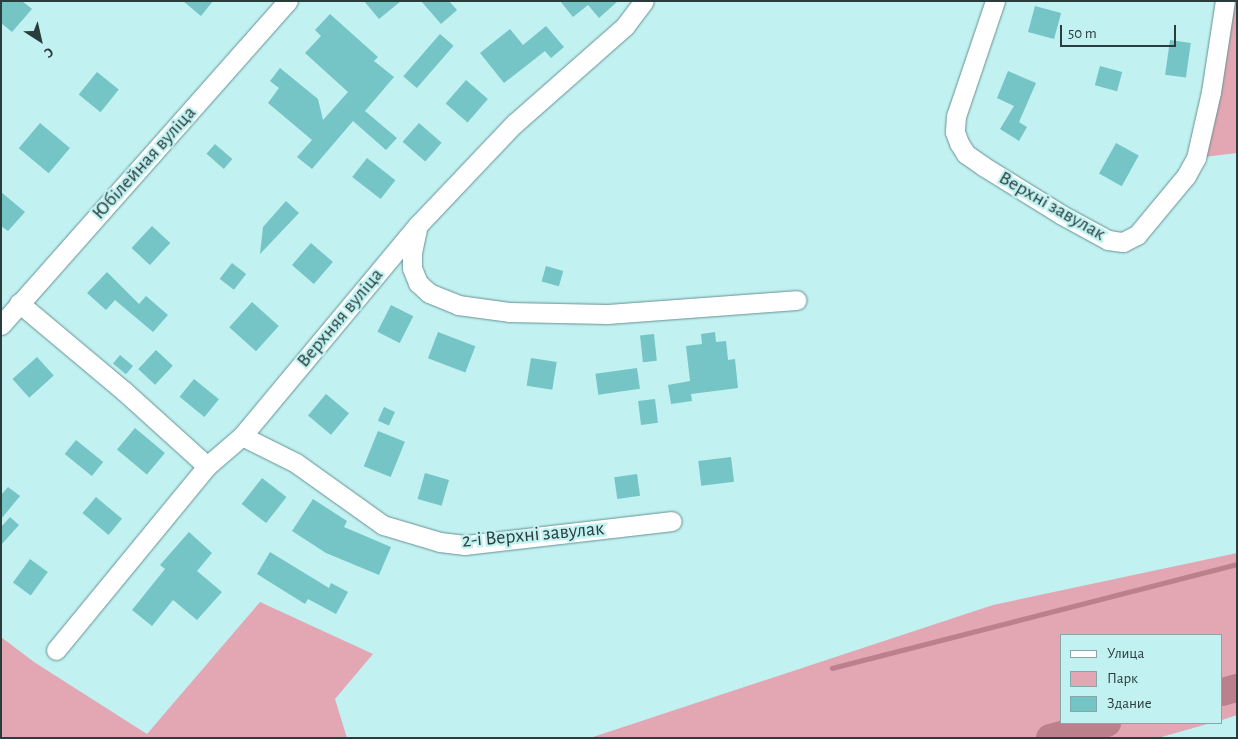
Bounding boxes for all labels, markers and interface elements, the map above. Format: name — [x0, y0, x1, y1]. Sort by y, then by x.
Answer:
north arrow — [15, 15, 65, 65]
scale bar — [1063, 15, 1179, 47]
text: 50 m — [1068, 26, 1097, 41]
text: С — [41, 44, 56, 60]
street label: Юбілейная вуліца — [87, 101, 201, 225]
street label: Верхні завулак — [994, 166, 1110, 246]
street label: Верхняя вуліца — [291, 263, 389, 373]
street label: 2-і Верхні завулак — [461, 517, 605, 553]
legend — [1060, 634, 1223, 724]
text: Улица — [1107, 646, 1144, 661]
text: Парк — [1107, 671, 1138, 686]
text: Здание — [1107, 696, 1152, 711]

